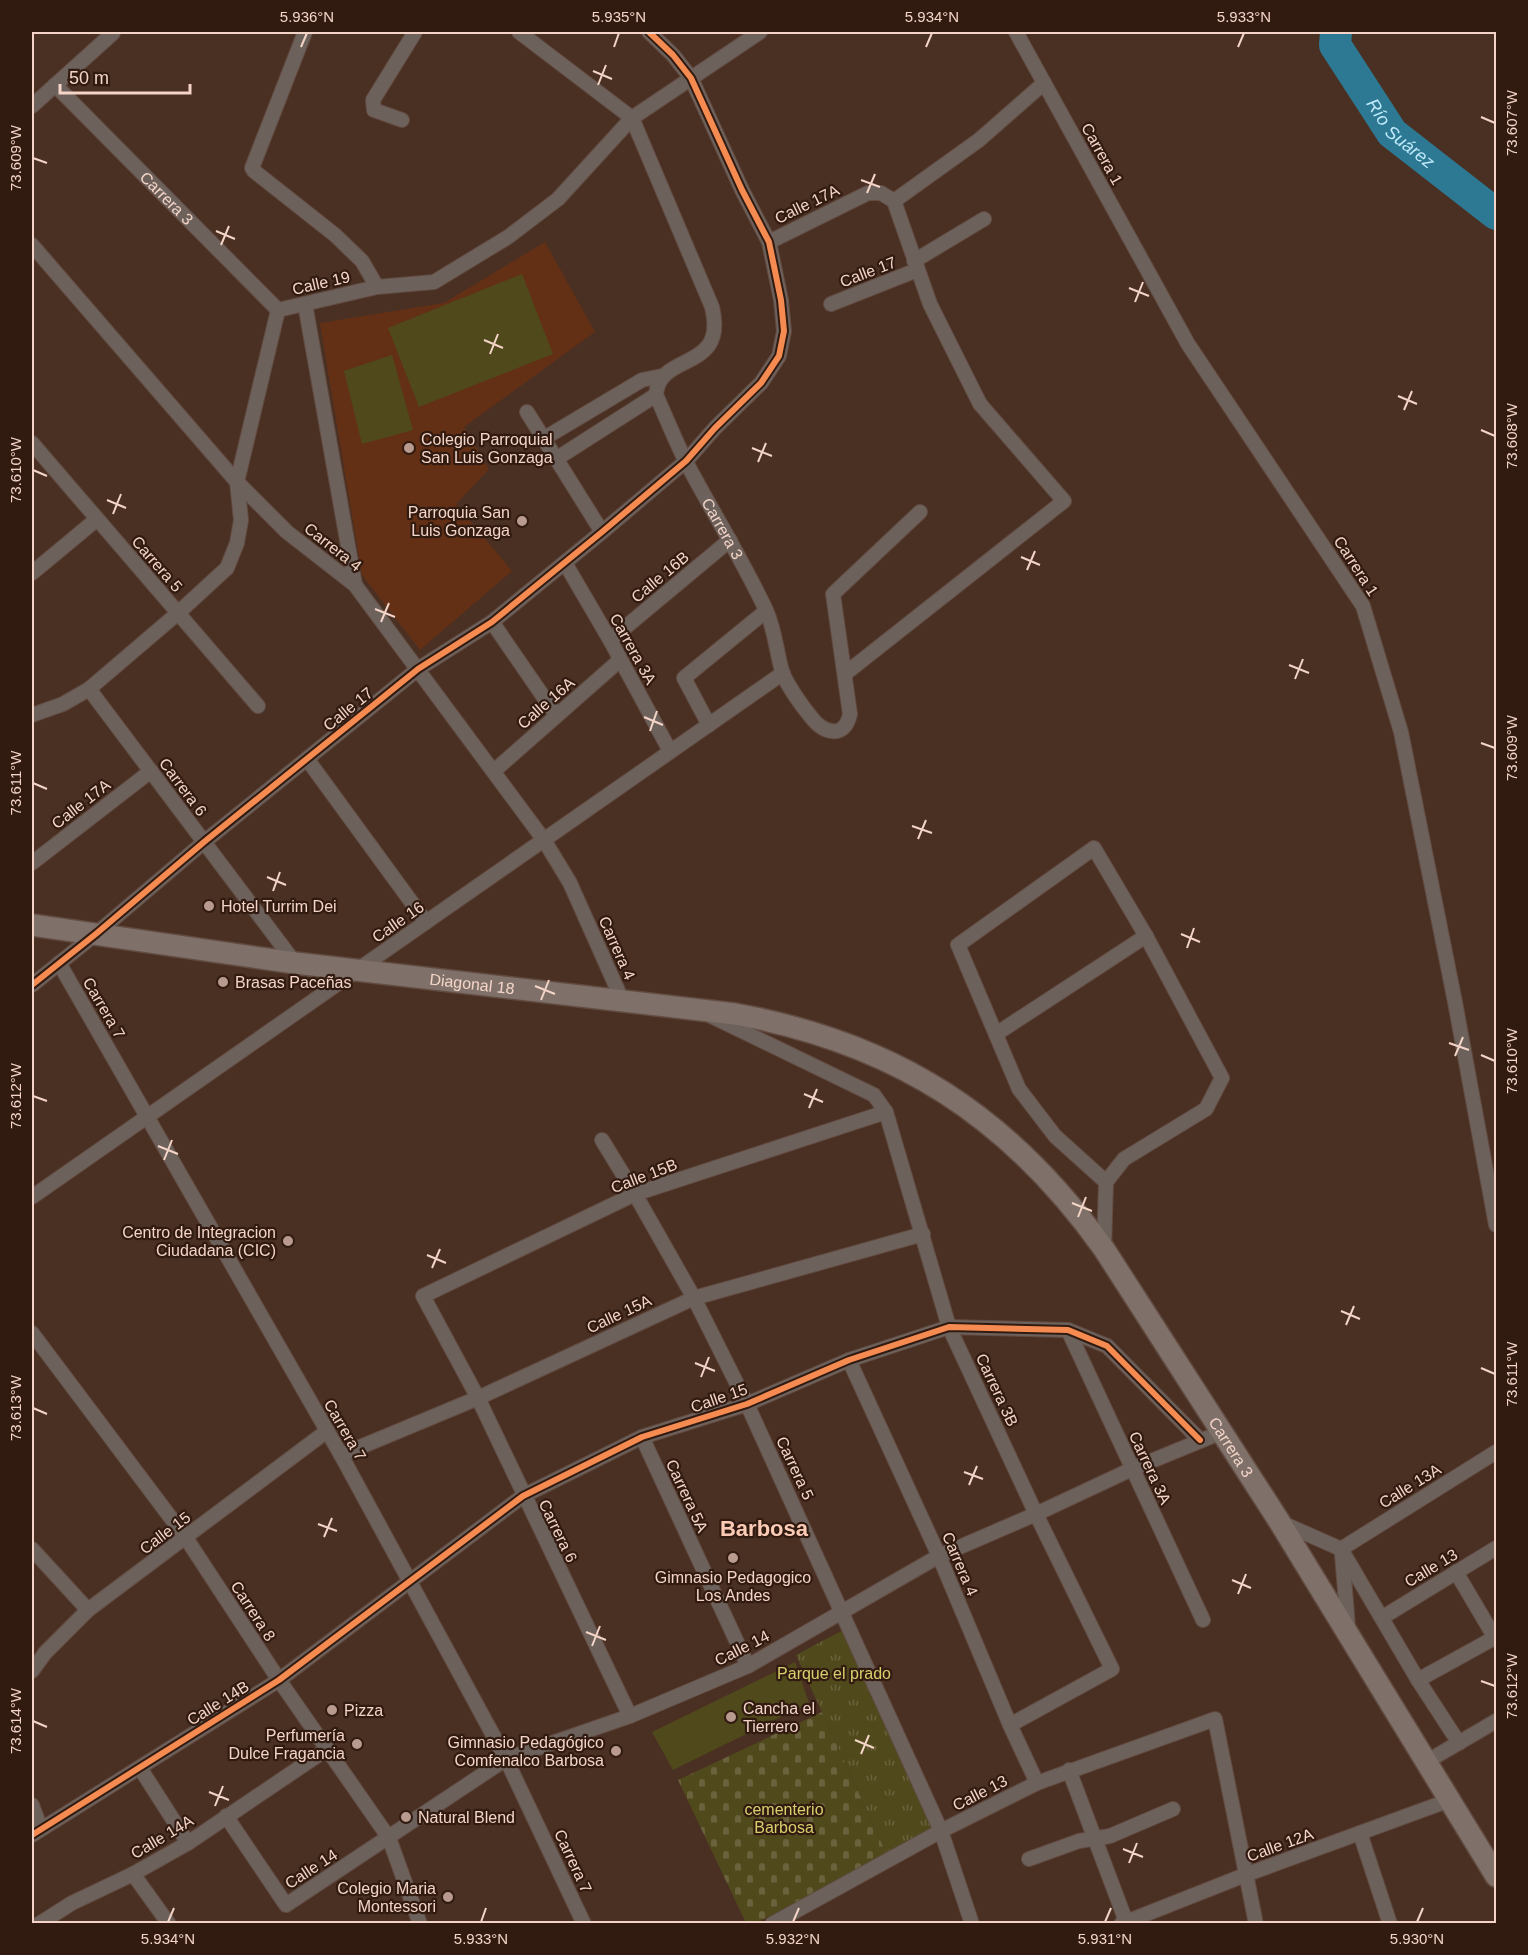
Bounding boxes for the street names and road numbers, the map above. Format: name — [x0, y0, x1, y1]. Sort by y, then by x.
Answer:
street label: Carrera 1 — [1078, 120, 1126, 188]
street label: Carrera 3 — [137, 168, 197, 228]
street label: Calle 17A — [772, 181, 842, 227]
street label: Calle 17 — [838, 254, 899, 290]
street label: Calle 19 — [290, 268, 352, 298]
street label: Carrera 3 — [699, 495, 747, 562]
street label: Carrera 4 — [301, 519, 365, 575]
street label: Carrera 5 — [128, 533, 186, 595]
street label: Carrera 1 — [1330, 533, 1382, 599]
street label: Calle 16B — [628, 548, 692, 606]
street label: Carrera 3A — [607, 611, 660, 688]
street label: Calle 16A — [514, 674, 578, 732]
street label: Calle 17 — [320, 684, 376, 734]
street label: Carrera 6 — [156, 755, 210, 819]
street label: Calle 17A — [48, 776, 114, 832]
street label: Calle 16 — [369, 898, 427, 946]
street label: Carrera 4 — [595, 914, 639, 982]
street label: Diagonal 18 — [429, 970, 516, 997]
street label: Carrera 7 — [80, 974, 128, 1042]
street label: Calle 15B — [609, 1156, 679, 1196]
street label: Calle 15A — [584, 1291, 654, 1336]
street label: Carrera 3B — [973, 1351, 1021, 1429]
street label: Calle 15 — [688, 1380, 750, 1416]
street label: Carrera 7 — [321, 1396, 369, 1464]
street label: Carrera 3 — [1206, 1414, 1257, 1480]
street label: Carrera 3A — [1126, 1429, 1174, 1507]
street label: Carrera 5 — [773, 1434, 817, 1502]
street label: Carrera 5A — [663, 1457, 711, 1535]
street label: Calle 13A — [1376, 1460, 1444, 1512]
street label: Carrera 6 — [536, 1497, 580, 1565]
street label: Calle 15 — [136, 1508, 194, 1557]
street label: Carrera 4 — [939, 1530, 981, 1599]
street label: Calle 13 — [1401, 1546, 1461, 1590]
street label: Carrera 8 — [227, 1578, 279, 1644]
street label: Calle 14 — [712, 1627, 772, 1669]
street label: Calle 14B — [184, 1677, 252, 1729]
street label: Calle 13 — [950, 1772, 1010, 1814]
street label: Calle 14A — [128, 1812, 196, 1862]
street label: Calle 12A — [1244, 1825, 1316, 1865]
street label: Carrera 7 — [551, 1827, 595, 1895]
street label: Calle 14 — [282, 1846, 340, 1892]

